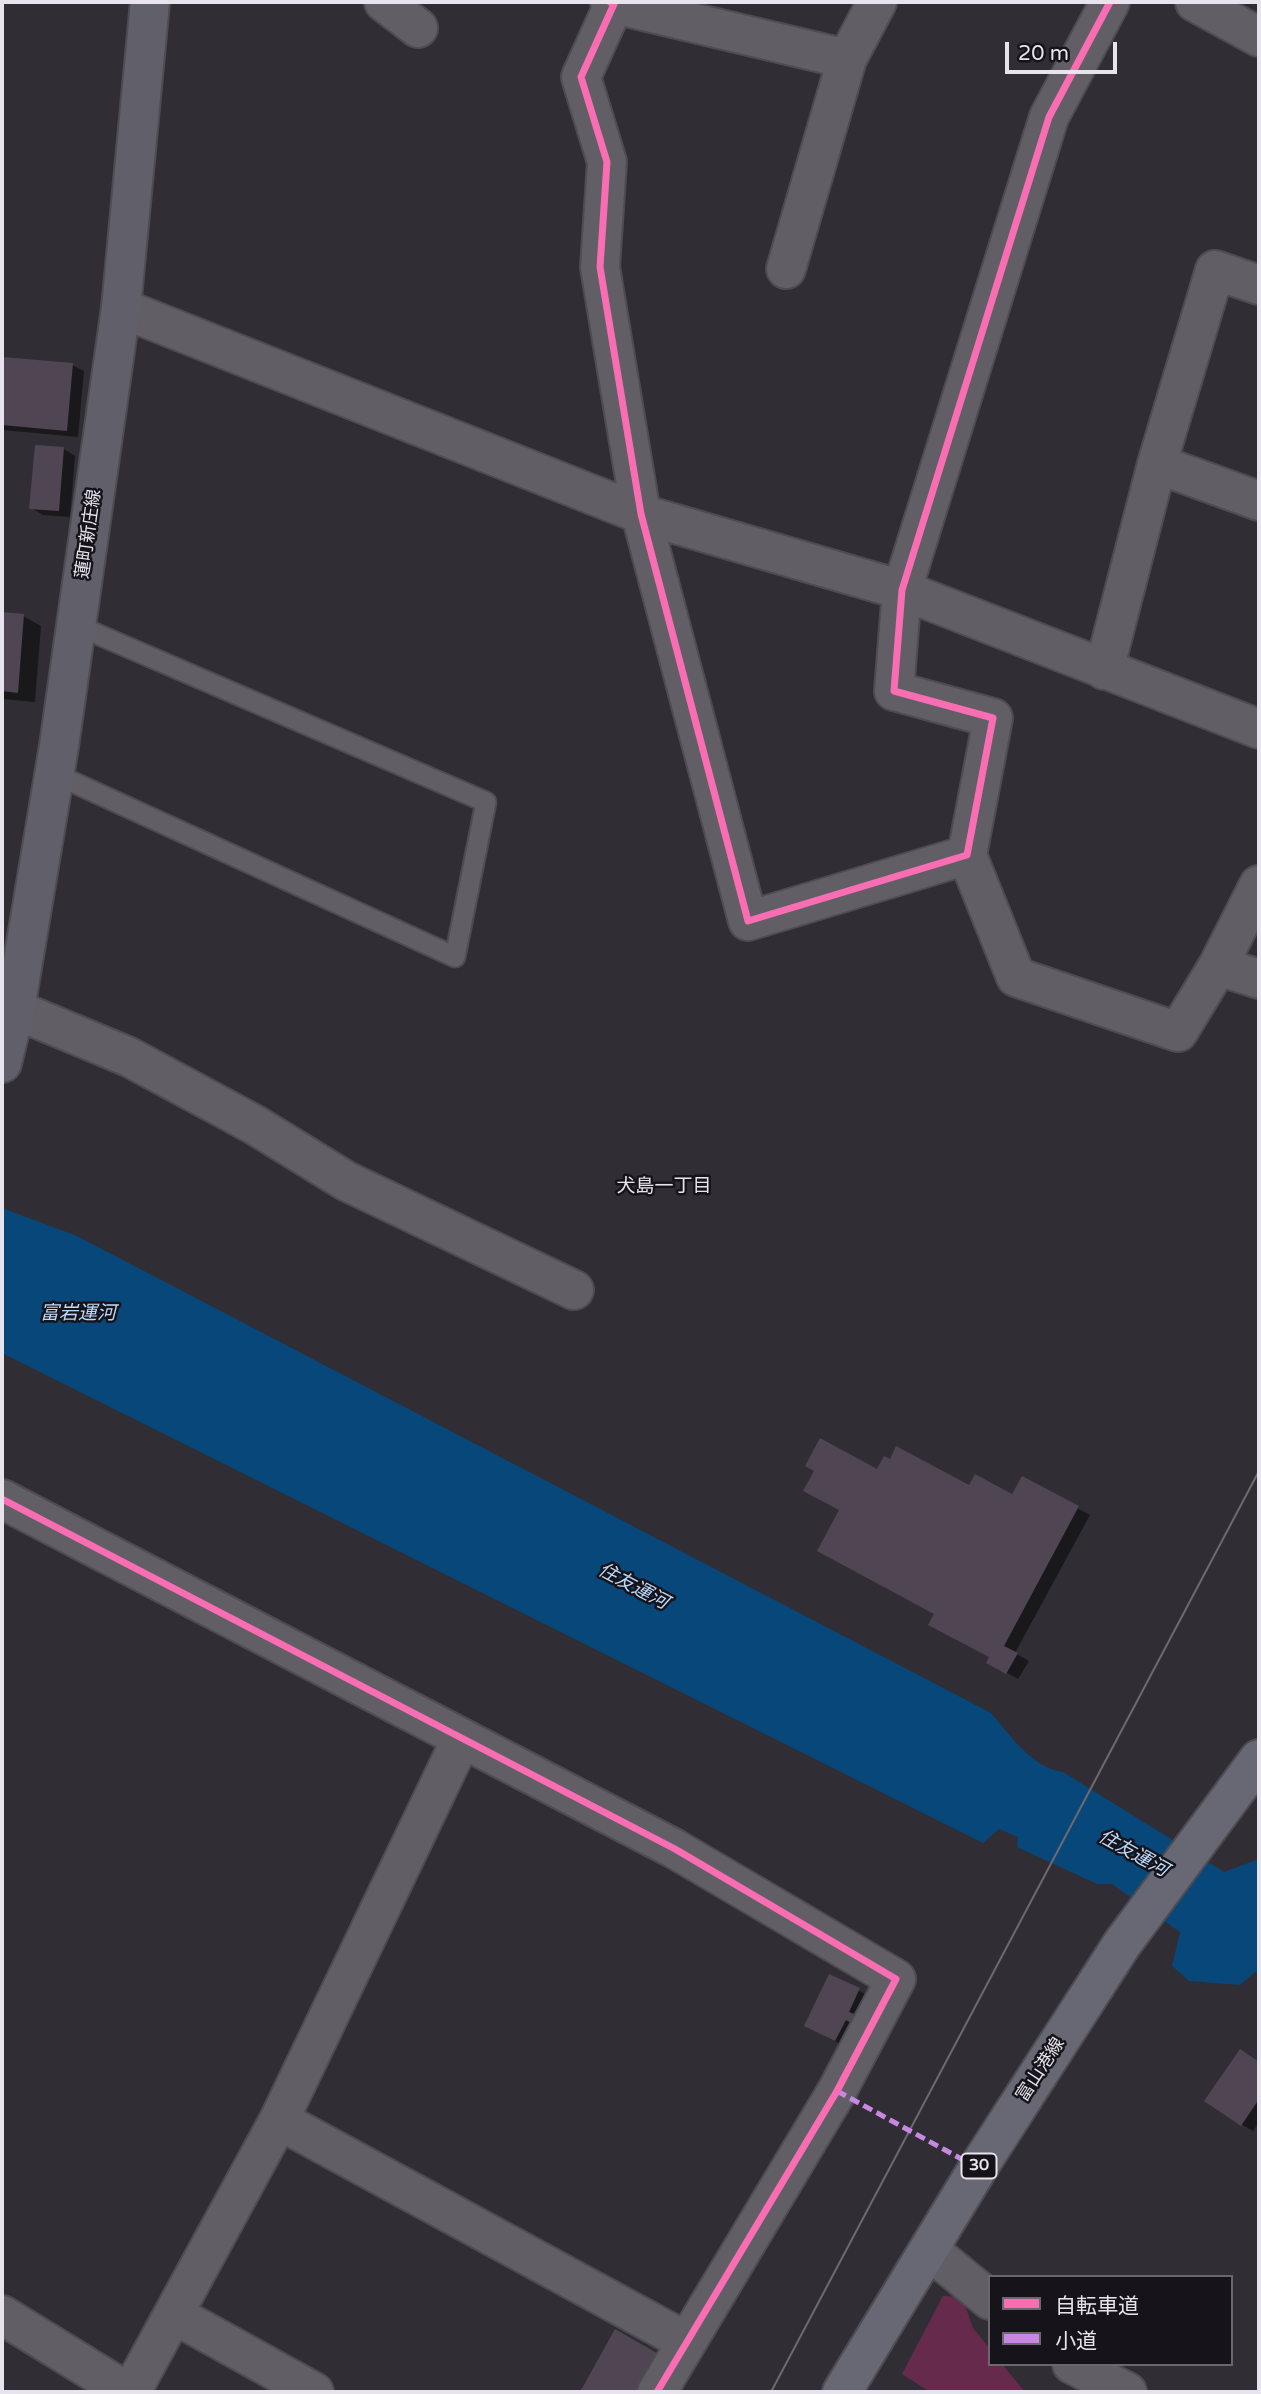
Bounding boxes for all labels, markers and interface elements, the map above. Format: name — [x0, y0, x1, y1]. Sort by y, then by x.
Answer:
scale bar — [1009, 28, 1121, 72]
text: 20 m — [1018, 41, 1069, 66]
street label: 蓮町新庄線 — [72, 488, 106, 580]
district label: 犬島一丁目 — [617, 1176, 711, 1198]
water label: 富岩運河 — [40, 1303, 116, 1325]
water label: 住友運河 — [594, 1559, 672, 1615]
water label: 住友運河 — [1094, 1826, 1172, 1882]
street label: 富山港線 — [1012, 2034, 1070, 2106]
road number: 30 — [962, 2154, 996, 2178]
legend — [988, 2275, 1233, 2366]
text: 自転車道 — [1055, 2294, 1139, 2319]
text: 小道 — [1055, 2329, 1097, 2354]

